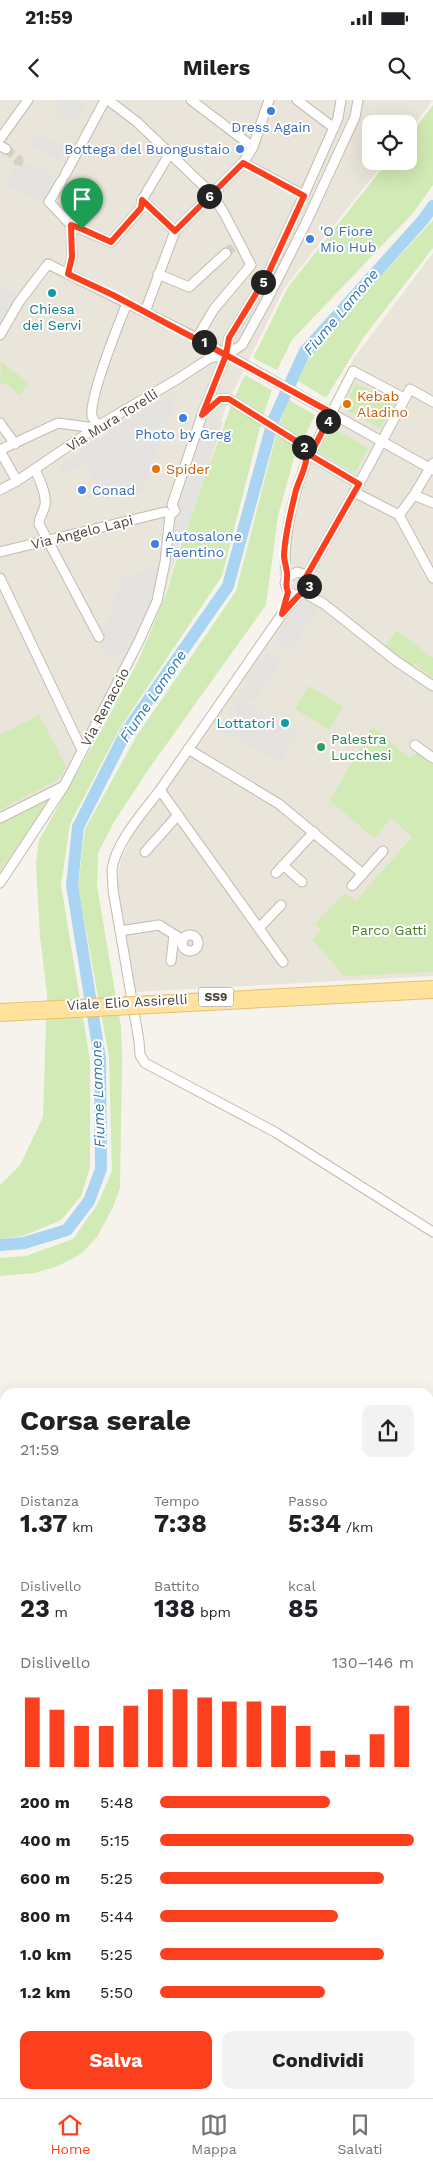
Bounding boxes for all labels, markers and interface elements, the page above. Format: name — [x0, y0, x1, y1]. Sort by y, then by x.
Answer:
text: 21:59 — [25, 6, 73, 29]
icon: back — [20, 54, 48, 82]
icon: search — [385, 54, 413, 82]
text: Milers — [183, 55, 250, 80]
marker: Dress Again — [265, 105, 277, 117]
map controls — [362, 115, 417, 170]
button: locate — [362, 115, 417, 170]
place label: Dress Again — [231, 119, 311, 135]
place label: Bottega del Buongustaio — [64, 141, 230, 157]
marker: Bottega del Buongustaio — [234, 143, 246, 155]
pin — [61, 178, 103, 229]
pin: 6 — [196, 184, 222, 208]
icon: arrive — [68, 185, 96, 213]
text: 6 — [205, 188, 214, 204]
place label: 'O Fiore Mio Hub — [320, 223, 376, 255]
marker: 'O Fiore Mio Hub — [304, 233, 316, 245]
water label: Fiume Lamone — [300, 265, 382, 359]
pin: 5 — [250, 270, 276, 294]
text: 5 — [259, 274, 268, 290]
marker: Chiesa dei Servi — [46, 287, 58, 299]
place label: Chiesa dei Servi — [22, 301, 82, 333]
pin: 1 — [192, 330, 216, 354]
text: 1 — [201, 334, 208, 350]
street label: Via Mura Torelli — [64, 386, 160, 454]
place label: Kebab Aladino — [357, 388, 408, 420]
marker: Kebab Aladino — [341, 398, 353, 410]
pin: 4 — [316, 408, 340, 434]
marker: Photo by Greg — [177, 412, 189, 424]
text: 4 — [324, 413, 333, 429]
place label: Photo by Greg — [135, 426, 231, 442]
pin: 2 — [292, 434, 316, 460]
text: 2 — [300, 439, 309, 455]
place label: Spider — [166, 461, 210, 477]
marker: Spider — [150, 463, 162, 475]
place label: Conad — [92, 482, 135, 498]
marker: Conad — [76, 484, 88, 496]
street label: Via Angelo Lapi — [29, 512, 135, 552]
place label: Autosalone Faentino — [165, 528, 242, 560]
marker: Autosalone Faentino — [149, 538, 161, 550]
pin: 3 — [296, 574, 322, 598]
text: 3 — [305, 578, 314, 594]
water label: Fiume Lamone — [116, 646, 190, 746]
street label: Via Renaccio — [78, 665, 132, 749]
place label: Lottatori — [216, 715, 275, 731]
marker: Lottatori — [279, 717, 291, 729]
place label: Palestra Lucchesi — [331, 731, 391, 763]
marker: Palestra Lucchesi — [315, 741, 327, 753]
park label: Parco Gatti — [351, 922, 427, 938]
road number: SS9 — [198, 988, 234, 1006]
street label: Viale Elio Assirelli — [66, 991, 188, 1013]
water label: Fiume Lamone — [87, 1040, 109, 1148]
text: Corsa serale — [20, 1404, 191, 1437]
button: share — [362, 1405, 414, 1457]
text: 21:59 — [20, 1440, 60, 1459]
text: Distanza — [20, 1493, 79, 1509]
text: Tempo — [154, 1493, 200, 1509]
text: Passo — [288, 1493, 328, 1509]
text: 1.37 — [20, 1509, 67, 1538]
text: 7:38 — [154, 1509, 207, 1538]
text: 5:34 — [288, 1509, 341, 1538]
text: km — [67, 1519, 93, 1535]
text: /km — [341, 1519, 373, 1535]
text: Dislivello — [20, 1578, 81, 1594]
text: Battito — [154, 1578, 200, 1594]
text: kcal — [288, 1578, 316, 1594]
text: 23 — [20, 1594, 50, 1623]
text: 138 — [154, 1594, 195, 1623]
text: 85 — [288, 1594, 318, 1623]
text: m — [50, 1604, 68, 1620]
text: bpm — [195, 1604, 231, 1620]
text: Dislivello — [20, 1653, 90, 1672]
text: 130–146 m — [332, 1653, 414, 1672]
text: 200 m — [20, 1793, 70, 1812]
text: 5:48 — [100, 1793, 134, 1812]
text: 400 m — [20, 1831, 71, 1850]
text: 5:15 — [100, 1831, 130, 1850]
text: 600 m — [20, 1869, 70, 1888]
text: 5:25 — [100, 1869, 133, 1888]
text: 800 m — [20, 1907, 70, 1926]
text: 5:44 — [100, 1907, 134, 1926]
text: 1.0 km — [20, 1945, 71, 1964]
text: 5:25 — [100, 1945, 133, 1964]
text: 1.2 km — [20, 1983, 71, 2002]
text: 5:50 — [100, 1983, 133, 2002]
button: Salva — [20, 2031, 212, 2089]
button: Condividi — [222, 2031, 414, 2089]
tab: Home — [50, 2111, 90, 2157]
tab: Mappa — [191, 2111, 237, 2157]
tab: Salvati — [337, 2111, 383, 2157]

